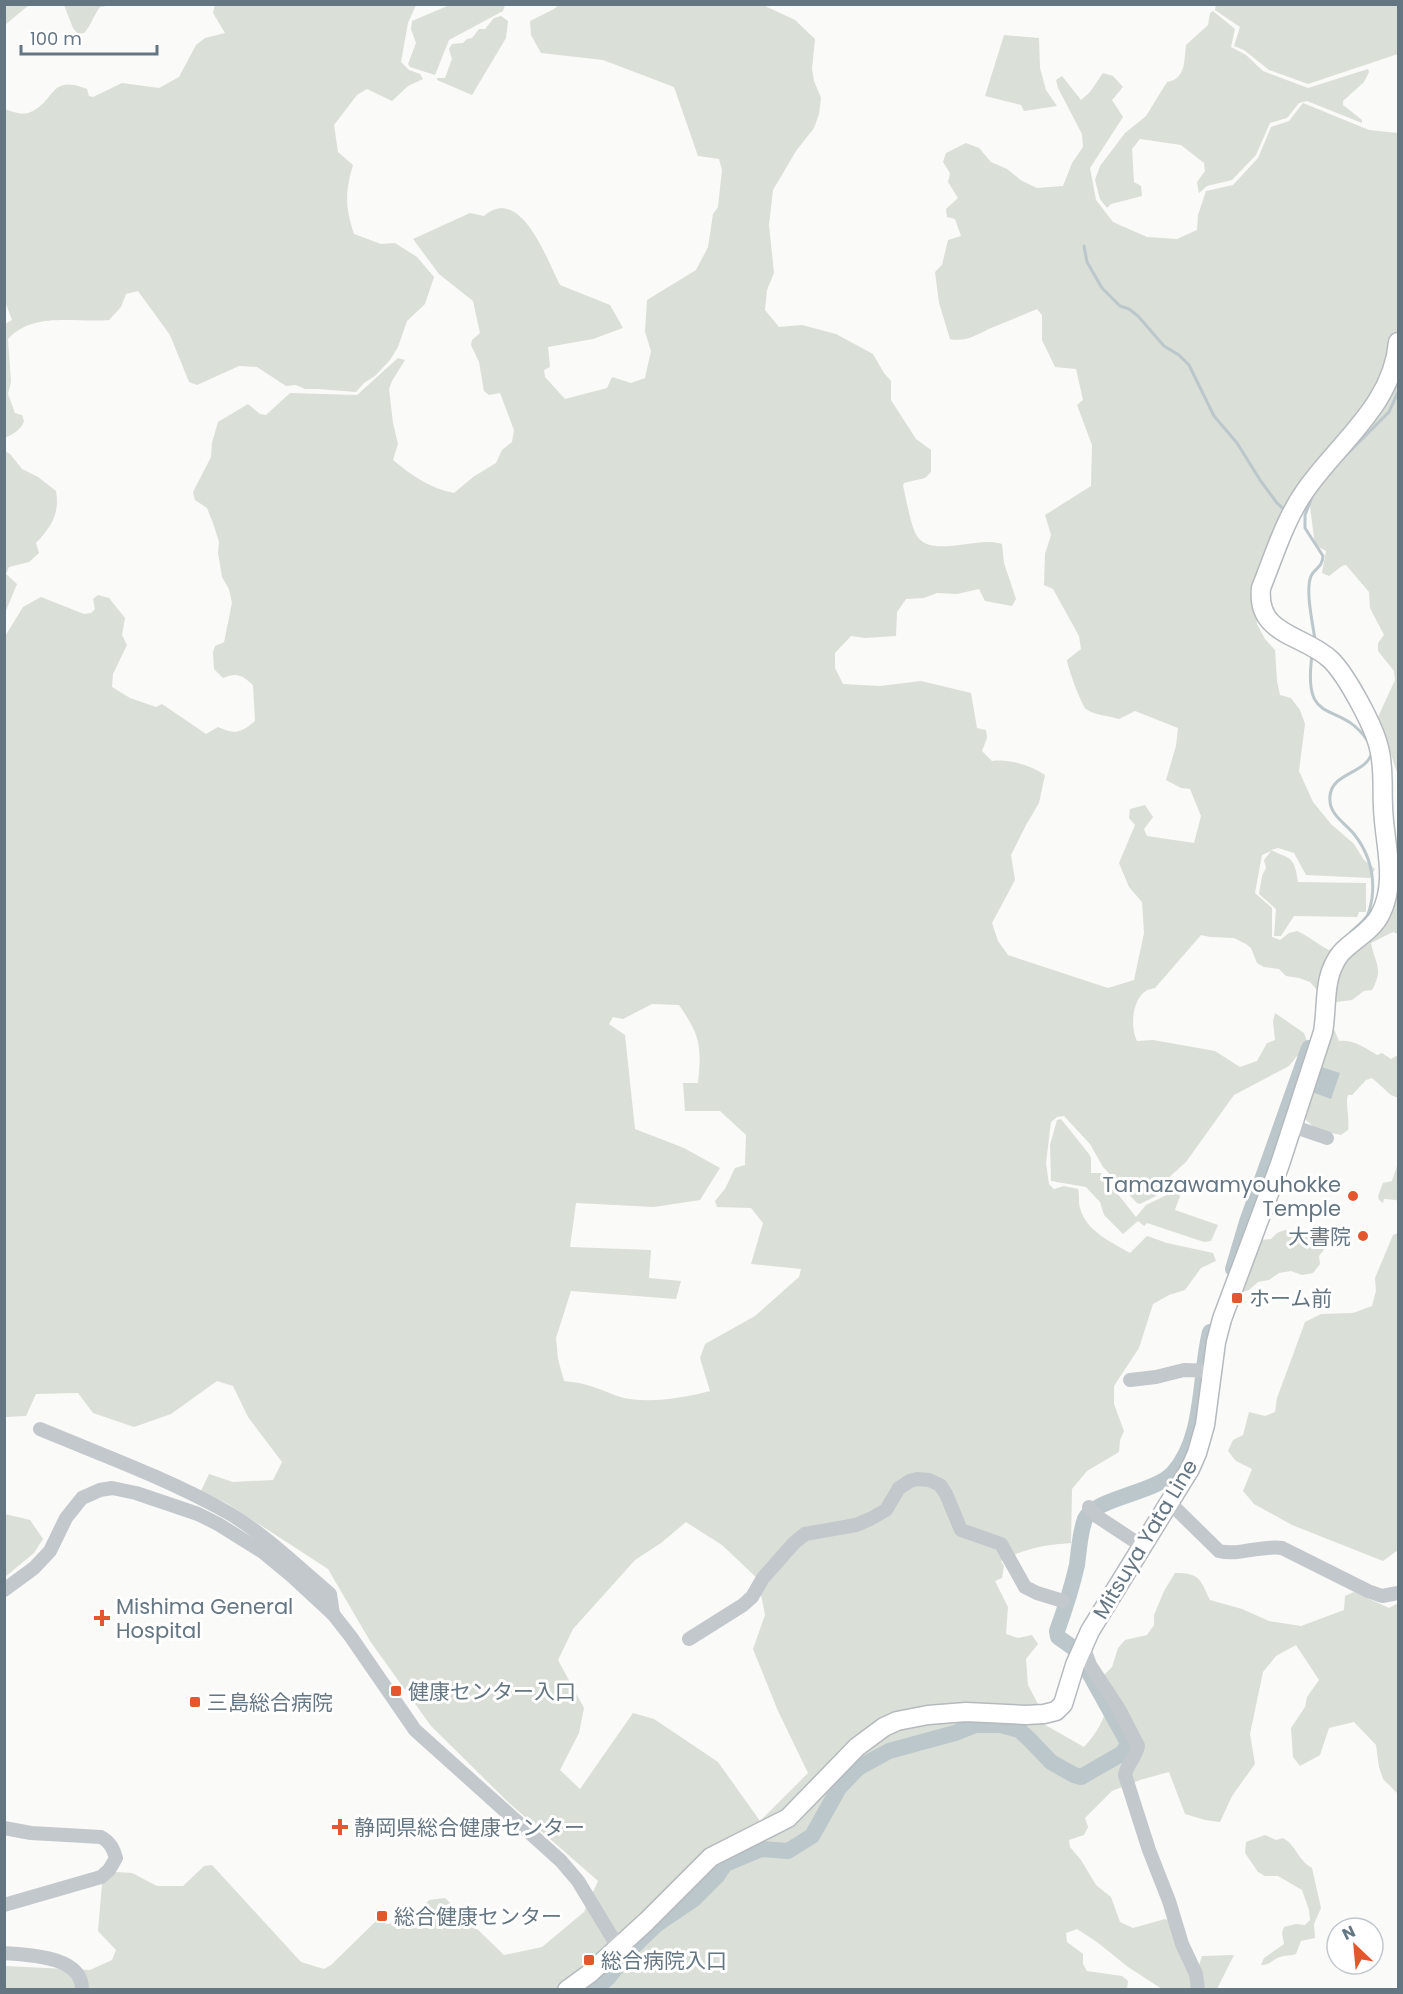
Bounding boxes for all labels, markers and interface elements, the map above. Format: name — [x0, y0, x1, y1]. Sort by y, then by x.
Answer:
scale bar — [21, 18, 158, 56]
text: 100 m — [30, 26, 82, 51]
place label: Tamazawamyouhokke Temple — [1103, 1170, 1341, 1223]
marker: Tamazawamyouhokke Temple — [1346, 1189, 1360, 1203]
place label: 大書院 — [1288, 1222, 1351, 1251]
marker: 大書院 — [1356, 1229, 1370, 1243]
place label: ホーム前 — [1249, 1284, 1332, 1313]
marker: ホーム前 — [1230, 1291, 1244, 1305]
street label: Mitsuya Yata Line — [1086, 1454, 1204, 1624]
place label: Mishima General Hospital — [116, 1592, 293, 1645]
marker: Mishima General Hospital — [93, 1609, 111, 1627]
place label: 健康センター入口 — [408, 1677, 576, 1706]
marker: 健康センター入口 — [389, 1684, 403, 1698]
place label: 三島総合病院 — [207, 1688, 333, 1717]
marker: 三島総合病院 — [188, 1695, 202, 1709]
place label: 静岡県総合健康センター — [354, 1813, 585, 1842]
marker: 静岡県総合健康センター — [331, 1818, 349, 1836]
place label: 総合健康センター — [394, 1902, 562, 1931]
marker: 総合健康センター — [375, 1909, 389, 1923]
north arrow — [1325, 1916, 1385, 1976]
text: N — [1338, 1920, 1359, 1946]
place label: 総合病院入口 — [601, 1946, 727, 1975]
marker: 総合病院入口 — [582, 1953, 596, 1967]

